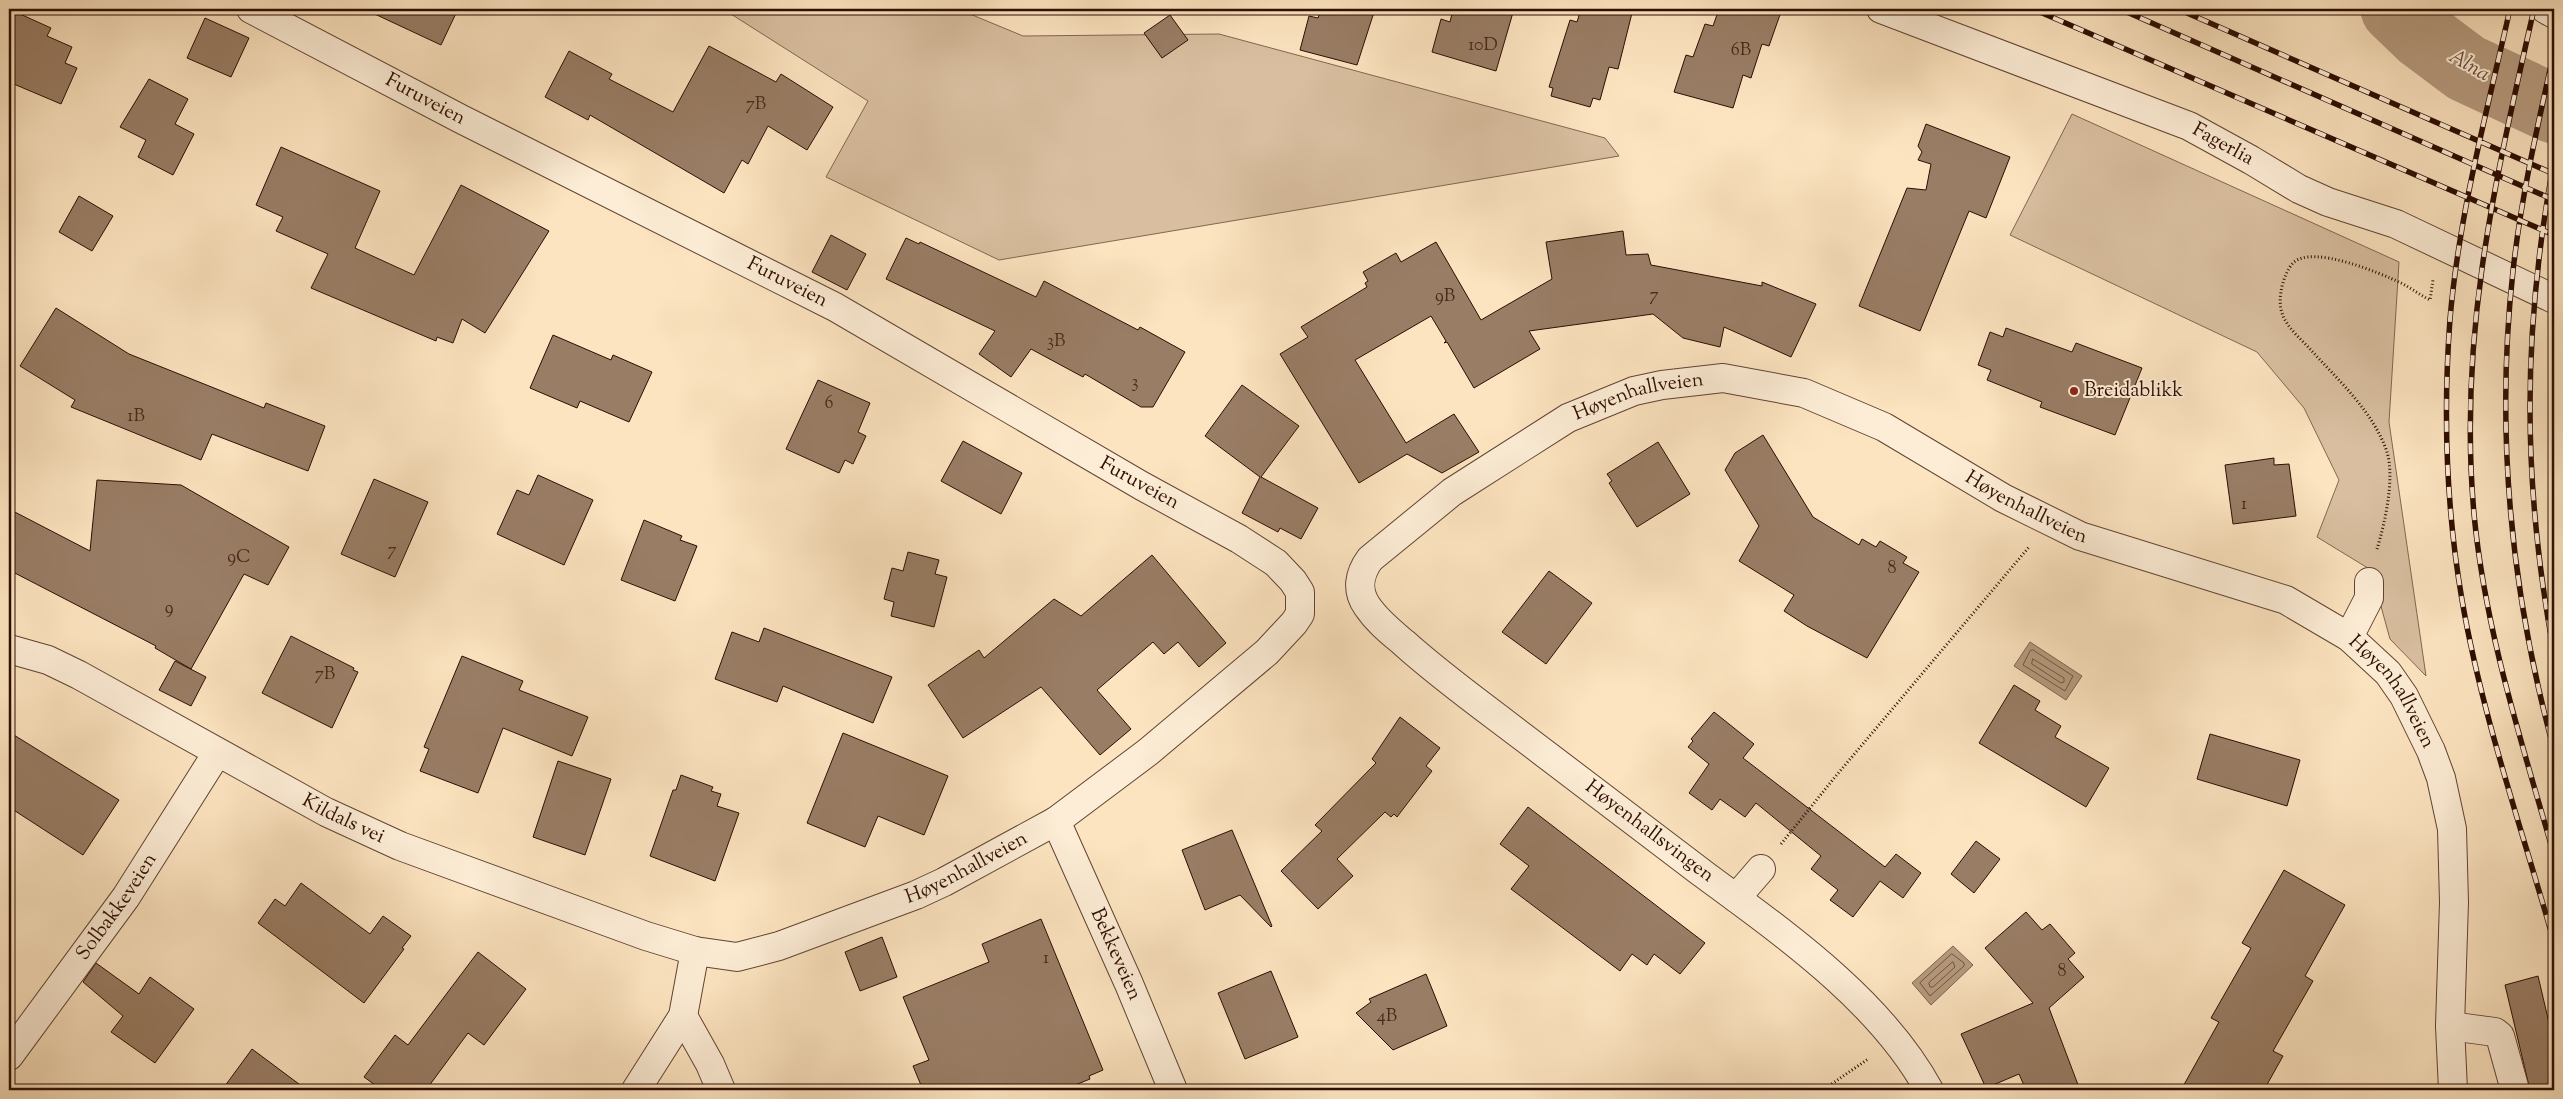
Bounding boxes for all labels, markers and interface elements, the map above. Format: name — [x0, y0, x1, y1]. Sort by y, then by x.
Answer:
house number: 10D — [1468, 33, 1498, 59]
house number: 6B — [1731, 38, 1751, 64]
water label: Alna — [2443, 42, 2495, 90]
street label: Furuveien — [380, 67, 470, 133]
house number: 7B — [746, 92, 766, 118]
street label: Fagerlia — [2187, 116, 2259, 173]
street label: Furuveien — [742, 250, 833, 316]
house number: 7 — [1649, 283, 1659, 309]
house number: 9B — [1435, 284, 1455, 310]
house number: 3B — [1047, 329, 1065, 355]
street label: Høyenhallveien — [1569, 366, 1705, 429]
house number: 3 — [1131, 370, 1139, 396]
place label: Breidablikk — [2084, 377, 2183, 406]
marker: Breidablikk — [2068, 385, 2080, 397]
house number: 6 — [825, 391, 834, 417]
house number: 1B — [127, 404, 145, 430]
street label: Furuveien — [1094, 450, 1184, 518]
street label: Høyenhallveien — [1959, 464, 2091, 552]
house number: 1 — [2241, 492, 2247, 518]
house number: 7 — [387, 538, 397, 564]
house number: 9C — [227, 545, 251, 571]
house number: 8 — [1888, 556, 1897, 582]
house number: 9 — [165, 596, 174, 622]
street label: Høyenhallveien — [2341, 628, 2442, 753]
house number: 7B — [315, 662, 335, 688]
street label: Høyenhallsvingen — [1578, 774, 1720, 890]
street label: Kildals vei — [296, 787, 390, 852]
street label: Høyenhallveien — [901, 824, 1033, 912]
street label: Solbakkeveien — [69, 848, 165, 967]
street label: Bekkeveien — [1082, 903, 1149, 1005]
house number: 1 — [1043, 946, 1049, 972]
house number: 8 — [2058, 959, 2067, 985]
house number: 4B — [1377, 1004, 1397, 1030]

